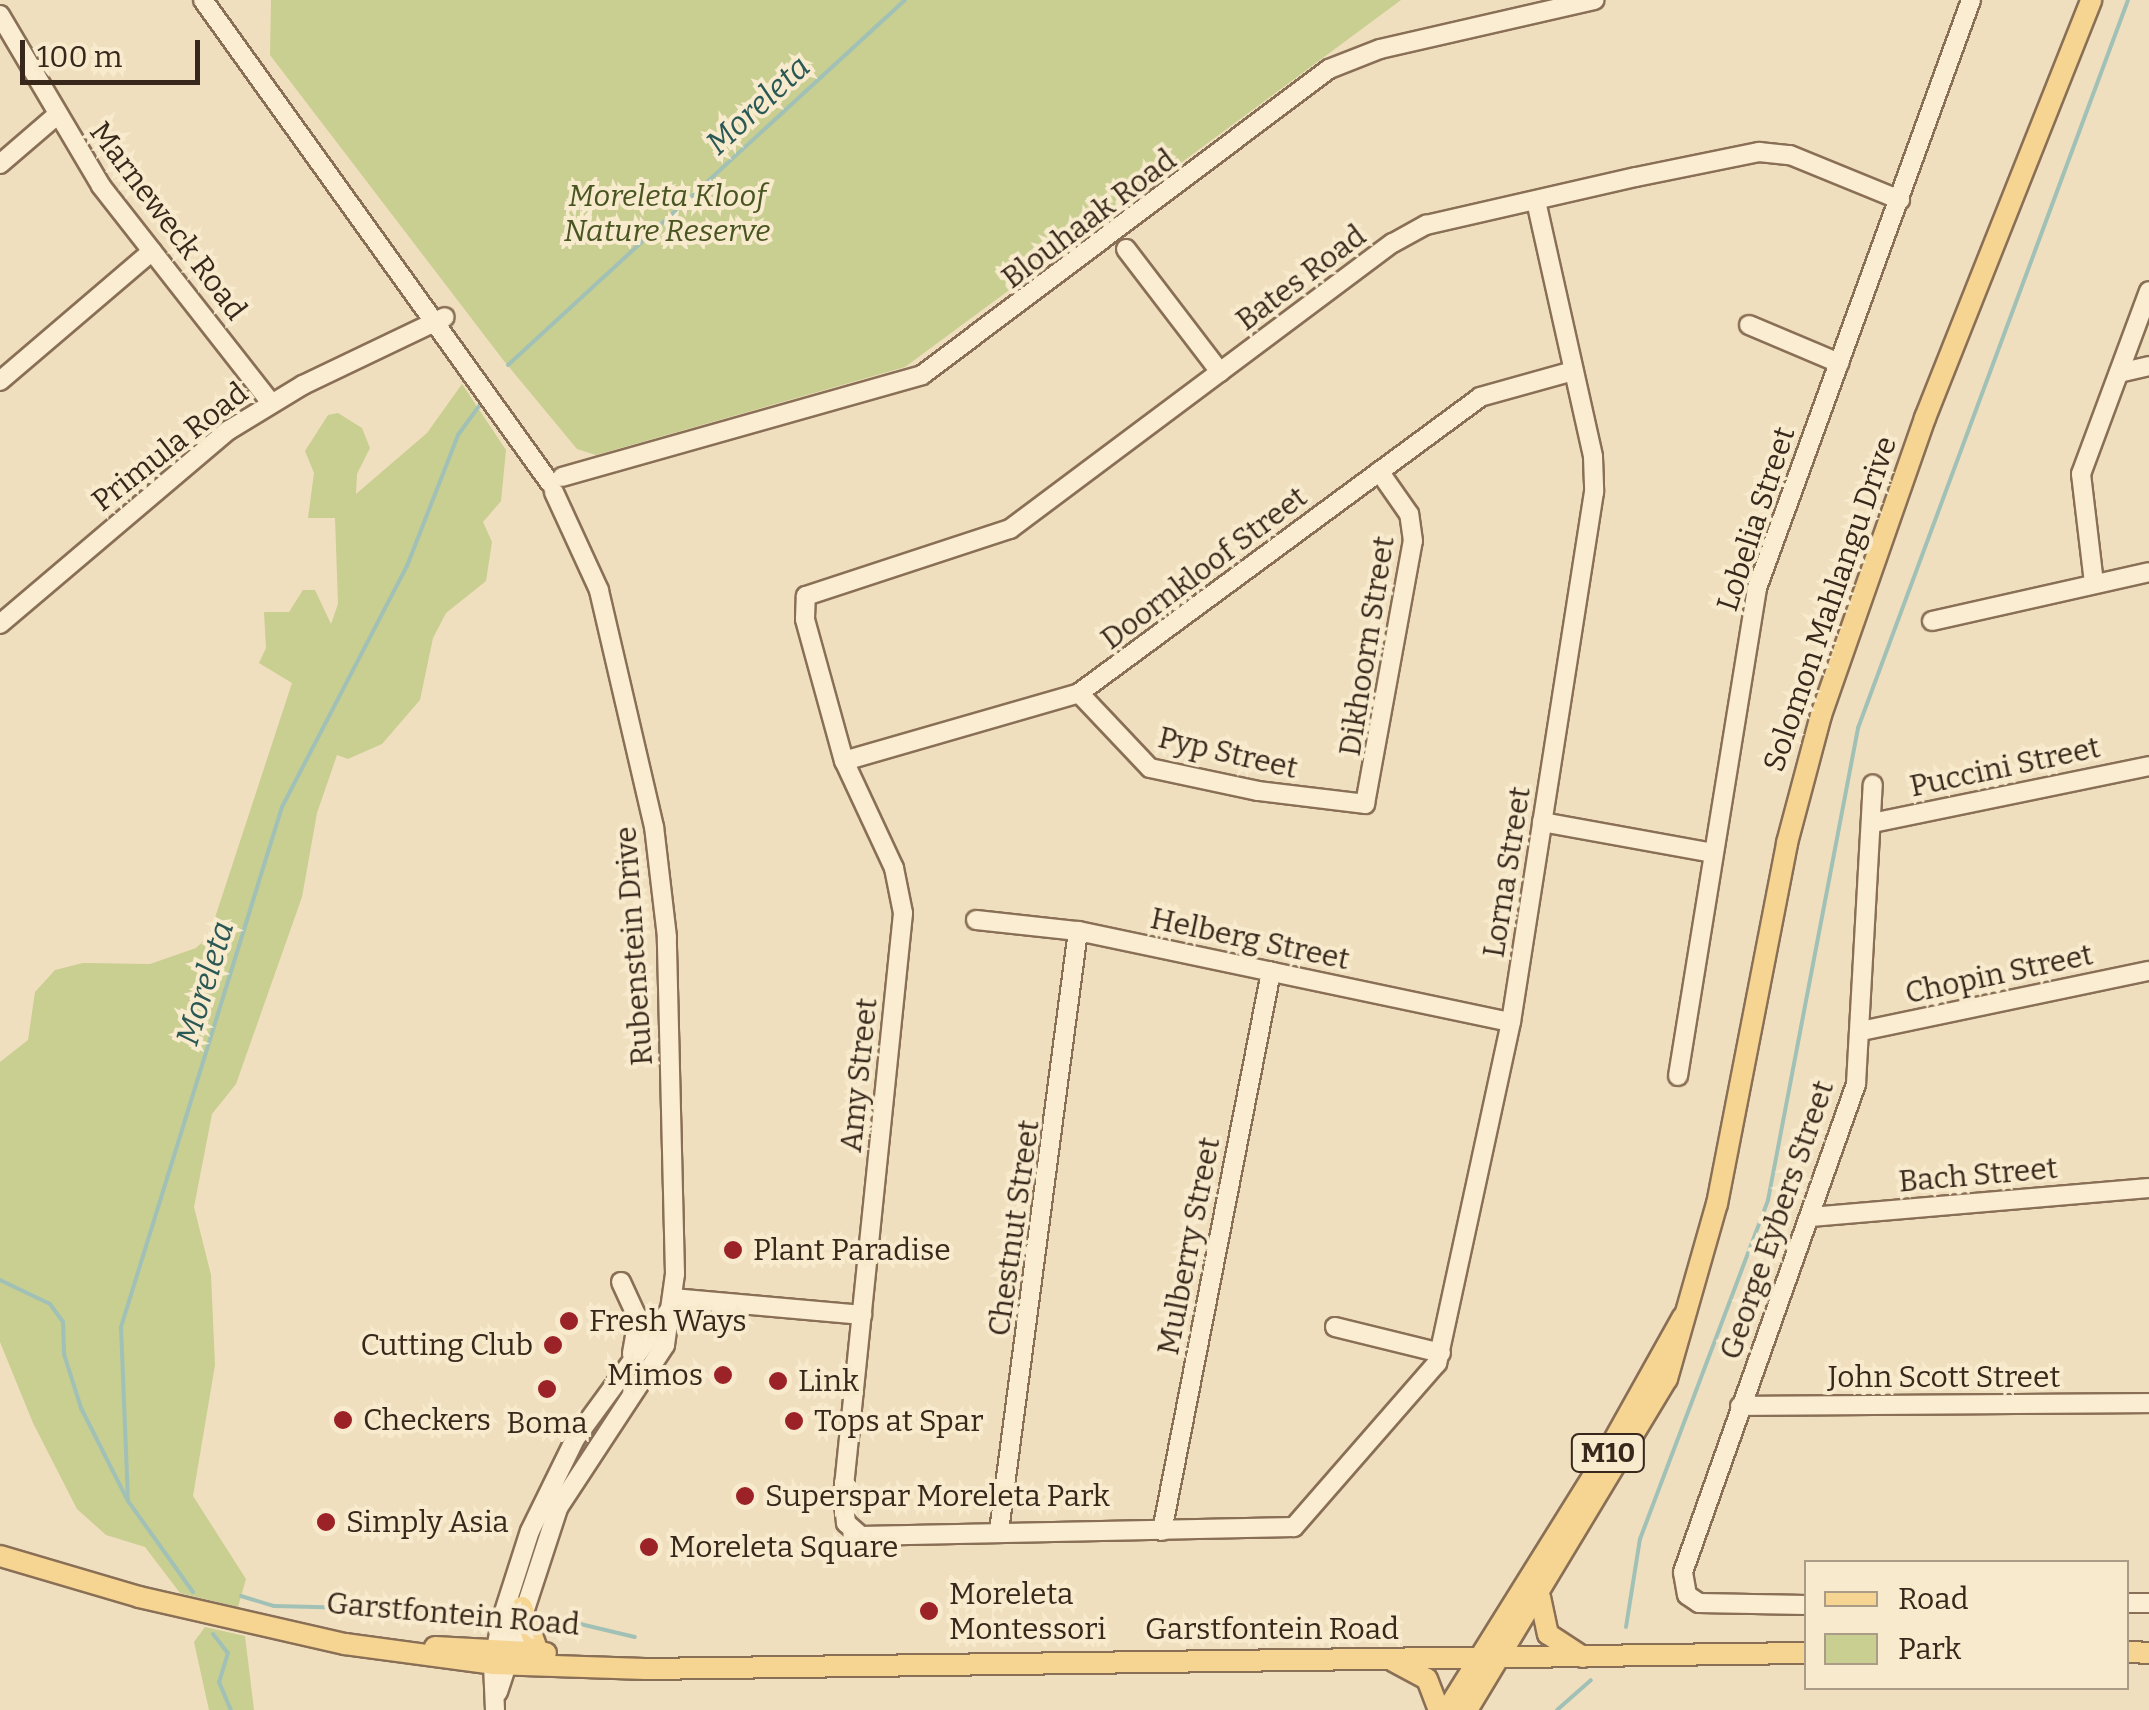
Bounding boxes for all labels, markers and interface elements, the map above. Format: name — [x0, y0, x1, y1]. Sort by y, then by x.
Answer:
scale bar — [25, 20, 205, 82]
text: 100 m — [37, 39, 122, 75]
water label: Moreleta — [698, 47, 818, 163]
street label: Marneweck Road — [82, 115, 254, 327]
street label: Blouhaak Road — [995, 142, 1183, 296]
park label: Moreleta Kloof Nature Reserve — [564, 178, 770, 248]
street label: Bates Road — [1229, 218, 1373, 338]
street label: Primula Road — [85, 375, 255, 519]
street label: Lobelia Street — [1709, 422, 1803, 616]
street label: Solomon Mahlangu Drive — [1756, 432, 1904, 776]
street label: Doornkloof Street — [1094, 479, 1314, 657]
street label: Dikhoorn Street — [1332, 533, 1402, 759]
street label: Pyp Street — [1155, 720, 1301, 786]
street label: Puccini Street — [1907, 729, 2103, 805]
street label: Lorna Street — [1476, 784, 1538, 960]
street label: Rubenstein Drive — [608, 825, 660, 1067]
street label: Helberg Street — [1147, 900, 1353, 978]
water label: Moreleta — [168, 916, 242, 1050]
street label: Chopin Street — [1902, 937, 2096, 1011]
street label: Amy Street — [833, 996, 885, 1154]
street label: George Eybers Street — [1712, 1076, 1842, 1364]
street label: Chestnut Street — [981, 1118, 1047, 1338]
street label: Mulberry Street — [1150, 1134, 1228, 1358]
street label: Bach Street — [1897, 1150, 2059, 1200]
place label: Plant Paradise — [753, 1232, 951, 1268]
marker: Plant Paradise — [722, 1239, 744, 1261]
place label: Fresh Ways — [589, 1303, 747, 1339]
marker: Fresh Ways — [558, 1310, 580, 1332]
place label: Cutting Club — [360, 1327, 533, 1363]
marker: Cutting Club — [542, 1334, 564, 1356]
place label: Mimos — [607, 1357, 703, 1393]
street label: John Scott Street — [1828, 1359, 2060, 1395]
place label: Link — [798, 1363, 859, 1399]
marker: Mimos — [712, 1364, 734, 1386]
marker: Link — [767, 1370, 789, 1392]
marker: Boma — [536, 1378, 558, 1400]
place label: Checkers — [363, 1402, 491, 1438]
place label: Tops at Spar — [814, 1403, 983, 1439]
place label: Boma — [506, 1405, 588, 1441]
marker: Checkers — [332, 1409, 354, 1431]
marker: Tops at Spar — [783, 1410, 805, 1432]
road number: M10 — [1570, 1430, 1646, 1476]
place label: Superspar Moreleta Park — [765, 1478, 1110, 1514]
marker: Superspar Moreleta Park — [734, 1485, 756, 1507]
place label: Simply Asia — [346, 1504, 509, 1540]
marker: Simply Asia — [315, 1511, 337, 1533]
place label: Moreleta Square — [669, 1529, 898, 1565]
marker: Moreleta Square — [638, 1536, 660, 1558]
legend — [1804, 1560, 2129, 1690]
place label: Moreleta Montessori — [949, 1576, 1106, 1646]
text: Road — [1898, 1581, 1969, 1617]
street label: Garstfontein Road — [325, 1585, 581, 1643]
marker: Moreleta Montessori — [918, 1600, 940, 1622]
street label: Garstfontein Road — [1145, 1611, 1399, 1647]
text: Park — [1898, 1631, 1961, 1667]

